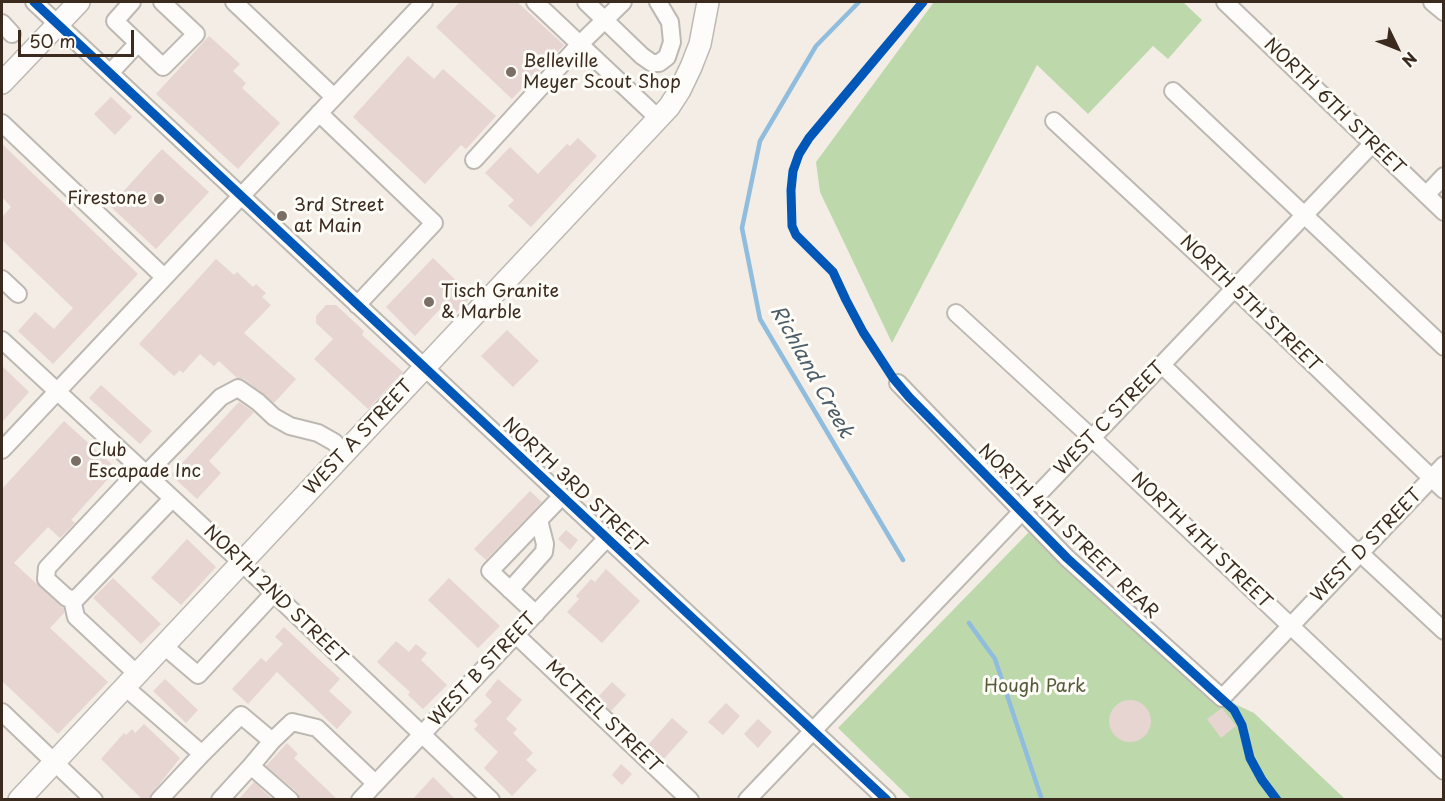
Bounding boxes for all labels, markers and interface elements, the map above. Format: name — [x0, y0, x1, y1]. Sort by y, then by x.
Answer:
scale bar — [21, 18, 136, 56]
north arrow — [1367, 18, 1427, 78]
text: 50 m — [29, 27, 76, 54]
street label: NORTH 6TH STREET — [1259, 34, 1409, 180]
place label: Belleville Meyer Scout Shop — [523, 51, 681, 94]
marker: Belleville Meyer Scout Shop — [504, 65, 518, 79]
place label: Firestone — [67, 188, 147, 210]
marker: Firestone — [152, 192, 166, 206]
place label: 3rd Street at Main — [294, 195, 384, 238]
marker: 3rd Street at Main — [275, 209, 289, 223]
street label: NORTH 5TH STREET — [1175, 231, 1325, 377]
place label: Tisch Granite & Marble — [441, 281, 559, 324]
marker: Tisch Granite & Marble — [422, 295, 436, 309]
water label: Richland Creek — [765, 301, 857, 443]
street label: WEST C STREET — [1050, 358, 1170, 480]
street label: WEST A STREET — [300, 376, 418, 500]
street label: NORTH 3RD STREET — [498, 414, 650, 558]
place label: Club Escapade Inc — [88, 440, 201, 482]
street label: NORTH 4TH STREET REAR — [973, 440, 1163, 624]
marker: Club Escapade Inc — [69, 454, 83, 468]
street label: NORTH 4TH STREET — [1126, 468, 1276, 614]
street label: WEST D STREET — [1307, 485, 1427, 607]
street label: NORTH 2ND STREET — [199, 521, 351, 669]
street label: WEST B STREET — [425, 609, 541, 731]
street label: MCTEEL STREET — [541, 656, 665, 778]
park label: Hough Park — [984, 676, 1086, 698]

